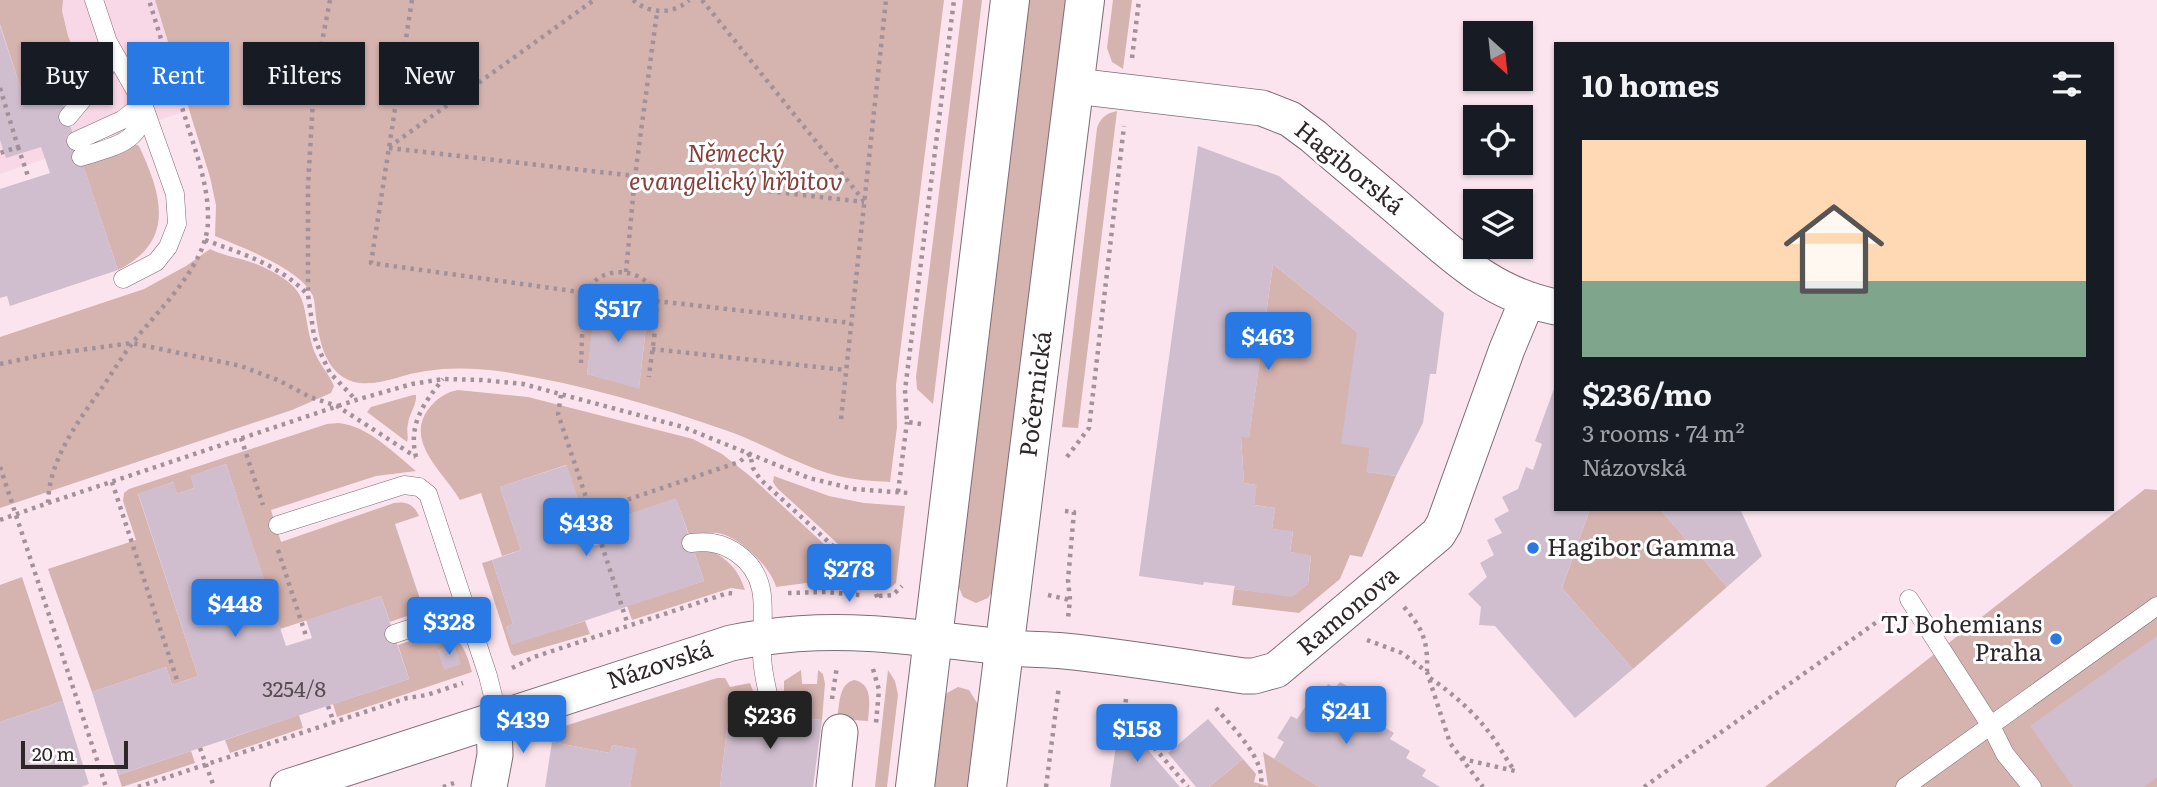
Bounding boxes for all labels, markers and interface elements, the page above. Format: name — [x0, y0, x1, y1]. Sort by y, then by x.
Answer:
north arrow — [1463, 21, 1533, 91]
map controls — [1463, 21, 1533, 259]
chip: Buy — [21, 42, 113, 105]
chip: Rent — [127, 42, 229, 105]
chip: Filters — [243, 42, 365, 105]
chip: New — [379, 42, 479, 105]
text: 10 homes — [1582, 62, 1719, 106]
icon: filters — [2048, 65, 2086, 103]
button: locate — [1463, 105, 1533, 175]
street label: Hagiborská — [1288, 111, 1413, 221]
park label: Německý evangelický hřbitov — [629, 134, 843, 197]
icon: home — [1771, 186, 1897, 312]
button: layers — [1463, 189, 1533, 259]
pin: $517 — [577, 284, 659, 344]
text: $517 — [594, 290, 642, 324]
pin: $463 — [1227, 312, 1309, 372]
text: $463 — [1241, 318, 1295, 352]
street label: Počernická — [1008, 328, 1059, 459]
text: $236/mo — [1582, 371, 1712, 415]
text: 3 rooms · 74 m² — [1582, 415, 1745, 449]
text: Názovská — [1582, 449, 1687, 483]
pin: $438 — [545, 498, 627, 558]
text: $438 — [559, 504, 613, 538]
place label: Hagibor Gamma — [1547, 528, 1736, 563]
marker: Hagibor Gamma — [1525, 540, 1541, 556]
pin: $278 — [808, 544, 890, 604]
text: $278 — [823, 550, 875, 584]
street label: Ramonova — [1288, 556, 1405, 662]
pin: $448 — [194, 580, 276, 639]
text: $448 — [208, 585, 262, 619]
pin: $328 — [408, 598, 490, 657]
text: $328 — [423, 603, 475, 637]
place label: TJ Bohemians Praha — [1881, 605, 2042, 668]
street label: Názovská — [602, 629, 717, 696]
marker: TJ Bohemians Praha — [2048, 631, 2064, 647]
house number: 3254/8 — [262, 672, 326, 703]
pin: $241 — [1305, 686, 1387, 746]
pin: $236 — [729, 692, 811, 751]
text: $241 — [1321, 692, 1371, 726]
pin: $439 — [482, 696, 564, 755]
text: $236 — [744, 697, 796, 731]
text: $439 — [496, 701, 550, 735]
pin: $158 — [1096, 704, 1178, 764]
text: $158 — [1112, 710, 1162, 744]
scale bar — [21, 738, 128, 770]
text: 20 m — [32, 739, 75, 767]

